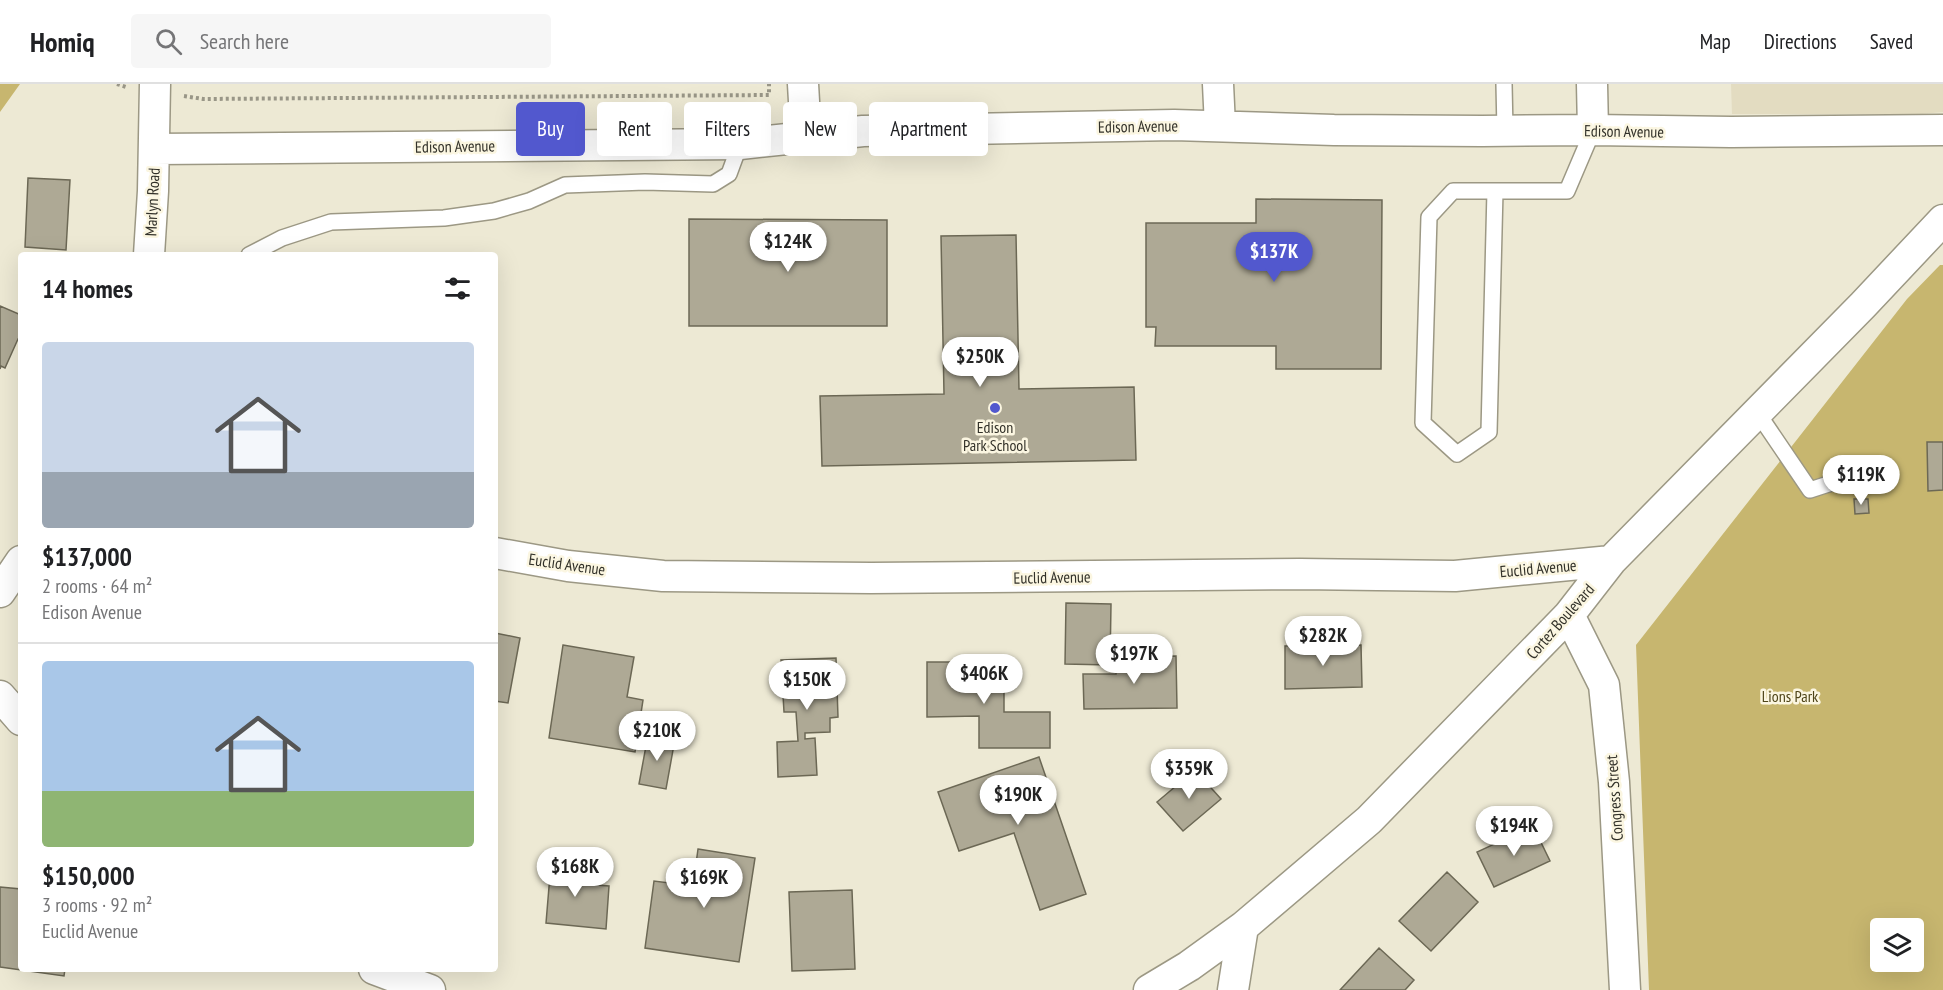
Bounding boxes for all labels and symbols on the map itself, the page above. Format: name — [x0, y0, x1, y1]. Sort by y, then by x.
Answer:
street label: Edison Avenue — [1098, 115, 1178, 137]
street label: Edison Avenue — [1584, 120, 1664, 142]
street label: Edison Avenue — [415, 135, 495, 157]
street label: Marlyn Road — [140, 167, 164, 237]
pin: $124K — [746, 222, 830, 273]
pin: $137K — [1232, 232, 1316, 283]
pin: $250K — [938, 337, 1022, 388]
marker: Edison Park School — [988, 401, 1002, 415]
place label: Edison Park School — [963, 417, 1027, 455]
pin: $119K — [1819, 455, 1903, 506]
street label: Euclid Avenue — [527, 549, 607, 579]
street label: Euclid Avenue — [1499, 555, 1577, 581]
street label: Euclid Avenue — [1013, 566, 1091, 588]
street label: Cortez Boulevard — [1522, 579, 1598, 663]
pin: $282K — [1281, 616, 1365, 667]
pin: $197K — [1092, 634, 1176, 685]
pin: $406K — [942, 654, 1026, 705]
pin: $150K — [765, 660, 849, 711]
park label: Lions Park — [1762, 686, 1819, 706]
pin: $210K — [615, 711, 699, 762]
pin: $359K — [1147, 749, 1231, 800]
street label: Congress Street — [1601, 754, 1627, 842]
pin: $190K — [976, 775, 1060, 826]
pin: $194K — [1472, 806, 1556, 857]
pin: $168K — [533, 847, 617, 898]
pin: $169K — [662, 858, 746, 909]

